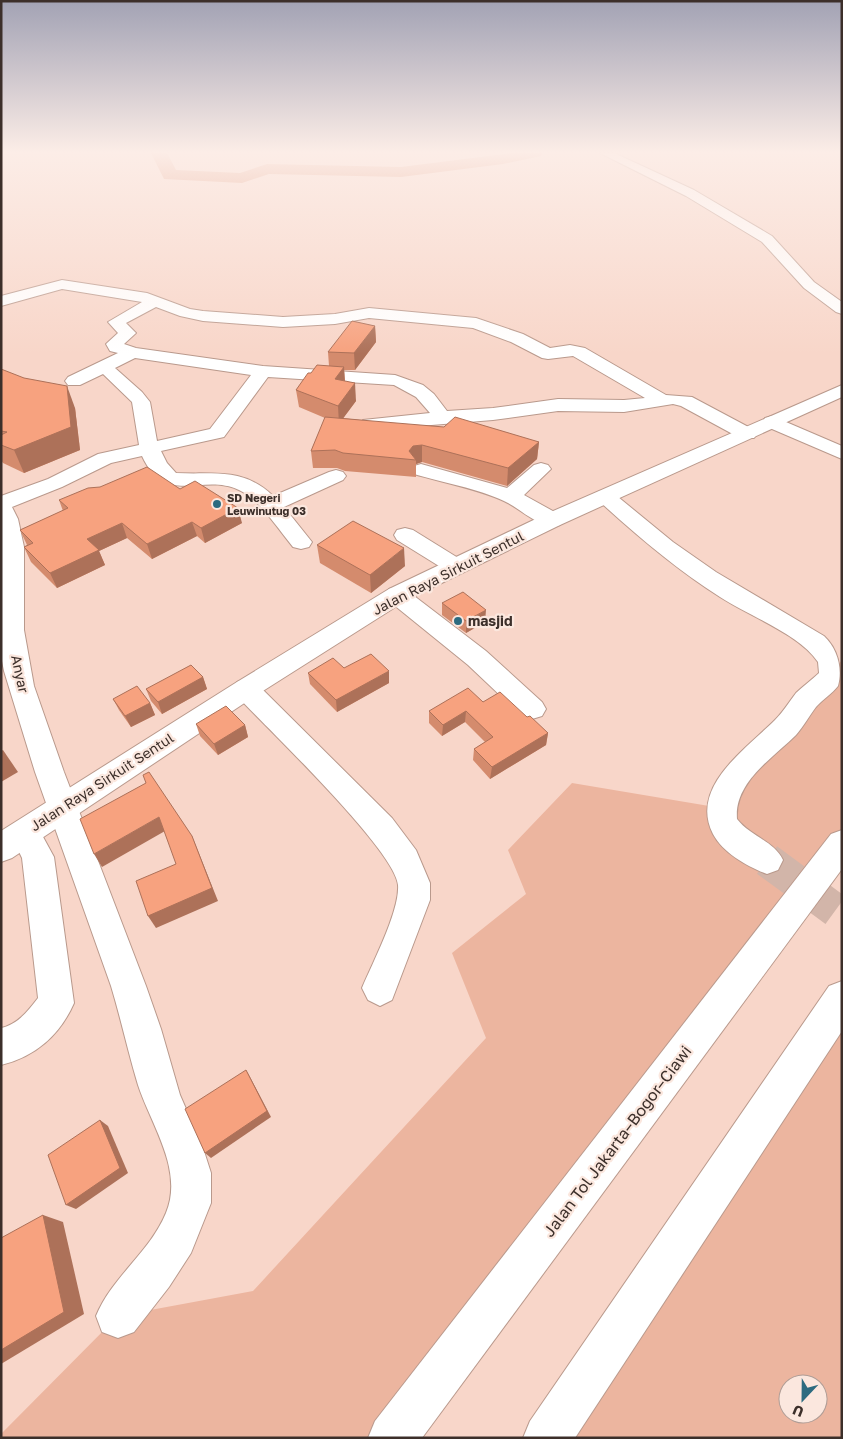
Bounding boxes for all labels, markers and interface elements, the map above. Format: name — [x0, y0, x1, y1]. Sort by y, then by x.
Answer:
place label: SD Negeri Leuwinutug 03 — [227, 491, 306, 517]
marker: SD Negeri Leuwinutug 03 — [211, 498, 223, 510]
street label: Jalan Raya Sirkuit Sentul — [369, 527, 526, 618]
place label: masjid — [468, 612, 513, 629]
marker: masjid — [452, 615, 464, 627]
street label: Anyar — [8, 653, 33, 695]
street label: Jalan Raya Sirkuit Sentul — [27, 729, 177, 834]
street label: Jalan Tol Jakarta–Bogor–Ciawi — [539, 1041, 695, 1241]
north arrow — [778, 1374, 828, 1424]
text: U — [790, 1402, 806, 1421]

